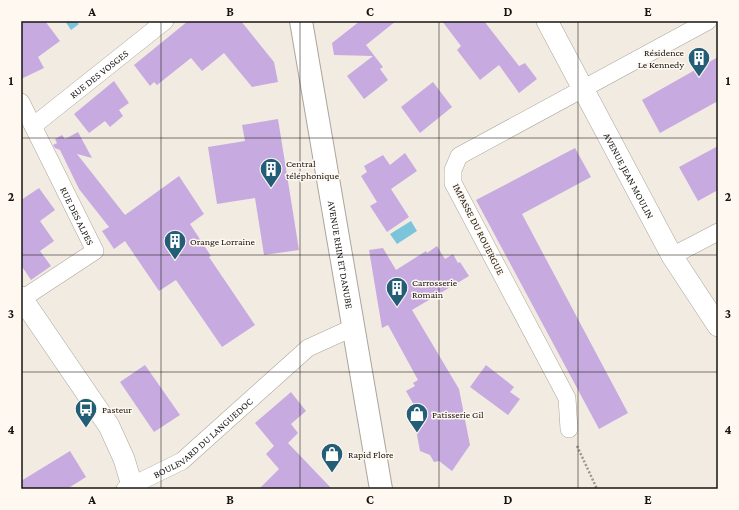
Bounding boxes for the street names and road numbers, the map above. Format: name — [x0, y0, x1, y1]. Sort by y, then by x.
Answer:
street label: RUE DES VOSGES — [68, 47, 131, 101]
street label: AVENUE JEAN MOULIN — [601, 131, 656, 221]
street label: IMPASSE DU ROUERGUE — [451, 182, 507, 277]
street label: RUE DES ALPES — [58, 185, 96, 247]
street label: AVENUE RHIN ET DANUBE — [326, 200, 355, 310]
street label: BOULEVARD DU LANGUEDOC — [152, 395, 255, 480]

